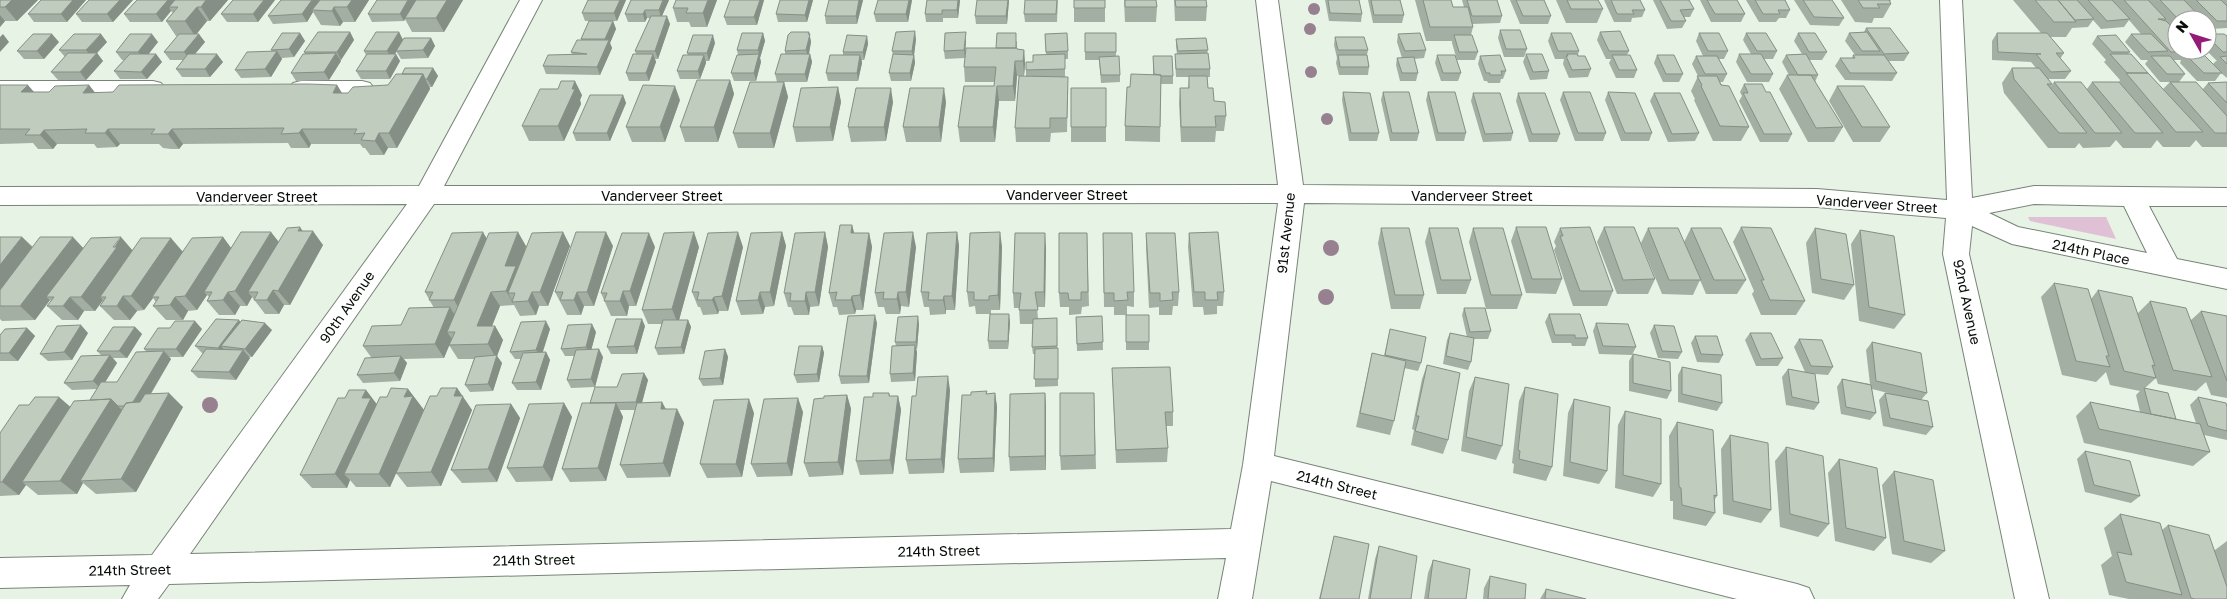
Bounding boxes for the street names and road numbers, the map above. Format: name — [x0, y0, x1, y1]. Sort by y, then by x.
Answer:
street label: Vanderveer Street — [1006, 186, 1128, 203]
street label: Vanderveer Street — [601, 187, 723, 204]
street label: Vanderveer Street — [1411, 187, 1533, 204]
street label: Vanderveer Street — [196, 188, 318, 205]
street label: Vanderveer Street — [1816, 191, 1938, 216]
street label: 91st Avenue — [1273, 192, 1298, 274]
street label: 214th Place — [2051, 235, 2131, 268]
street label: 92nd Avenue — [1950, 258, 1985, 346]
street label: 90th Avenue — [315, 267, 378, 346]
street label: 214th Street — [1295, 466, 1379, 503]
street label: 214th Street — [898, 541, 980, 560]
street label: 214th Street — [493, 550, 575, 569]
street label: 214th Street — [89, 560, 171, 579]

